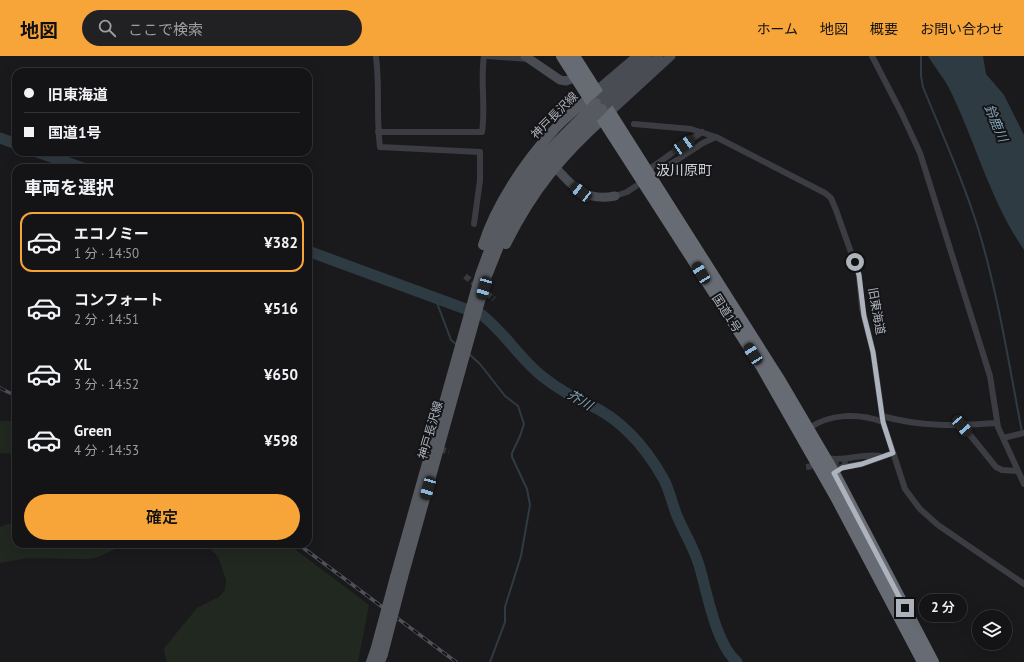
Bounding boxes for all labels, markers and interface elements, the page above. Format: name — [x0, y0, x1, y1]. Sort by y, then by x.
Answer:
search box — [82, 10, 362, 46]
icon: search — [96, 17, 118, 39]
text: 地図 — [20, 18, 58, 42]
text: ここで検索 — [128, 20, 203, 39]
text: ホーム — [756, 20, 798, 38]
text: 地図 — [820, 20, 848, 38]
text: 概要 — [870, 20, 898, 38]
text: お問い合わせ — [920, 20, 1004, 38]
text: 旧東海道 — [48, 85, 108, 104]
street label: 神戸長沢線 — [527, 88, 581, 142]
water label: 鈴鹿川 — [981, 102, 1012, 146]
text: 国道1号 — [48, 123, 102, 142]
car — [671, 133, 697, 157]
district label: 汲川原町 — [656, 161, 712, 179]
text: 車両を選択 — [24, 176, 114, 199]
car — [568, 180, 594, 204]
icon: car — [26, 224, 62, 260]
text: エコノミー — [74, 224, 149, 243]
text: ¥382 — [264, 233, 298, 252]
text: 1 分 · 14:50 — [74, 245, 139, 262]
route start — [846, 253, 864, 271]
car — [690, 260, 712, 286]
car — [475, 275, 493, 301]
street label: 旧東海道 — [865, 286, 889, 336]
icon: car — [26, 290, 62, 326]
text: コンフォート — [74, 290, 164, 309]
street label: 国道1号 — [709, 291, 745, 335]
text: ¥516 — [264, 299, 298, 318]
text: 2 分 · 14:51 — [74, 311, 139, 328]
car — [741, 341, 765, 367]
text: XL — [74, 355, 91, 374]
icon: car — [26, 356, 62, 392]
text: ¥650 — [264, 365, 298, 384]
text: 3 分 · 14:52 — [74, 376, 139, 393]
water label: 芥川 — [564, 386, 597, 415]
street label: 神戸長沢線 — [415, 399, 445, 461]
car — [950, 413, 974, 439]
text: Green — [74, 421, 112, 440]
icon: car — [26, 422, 62, 458]
text: ¥598 — [264, 431, 298, 450]
text: 4 分 · 14:53 — [74, 442, 139, 459]
car — [419, 475, 437, 501]
button: 確定 — [24, 494, 300, 540]
callout: 2 分 — [919, 594, 967, 622]
route end — [896, 599, 914, 617]
text: 2 分 — [931, 599, 955, 616]
map controls — [972, 610, 1012, 650]
button: layers — [972, 610, 1012, 650]

